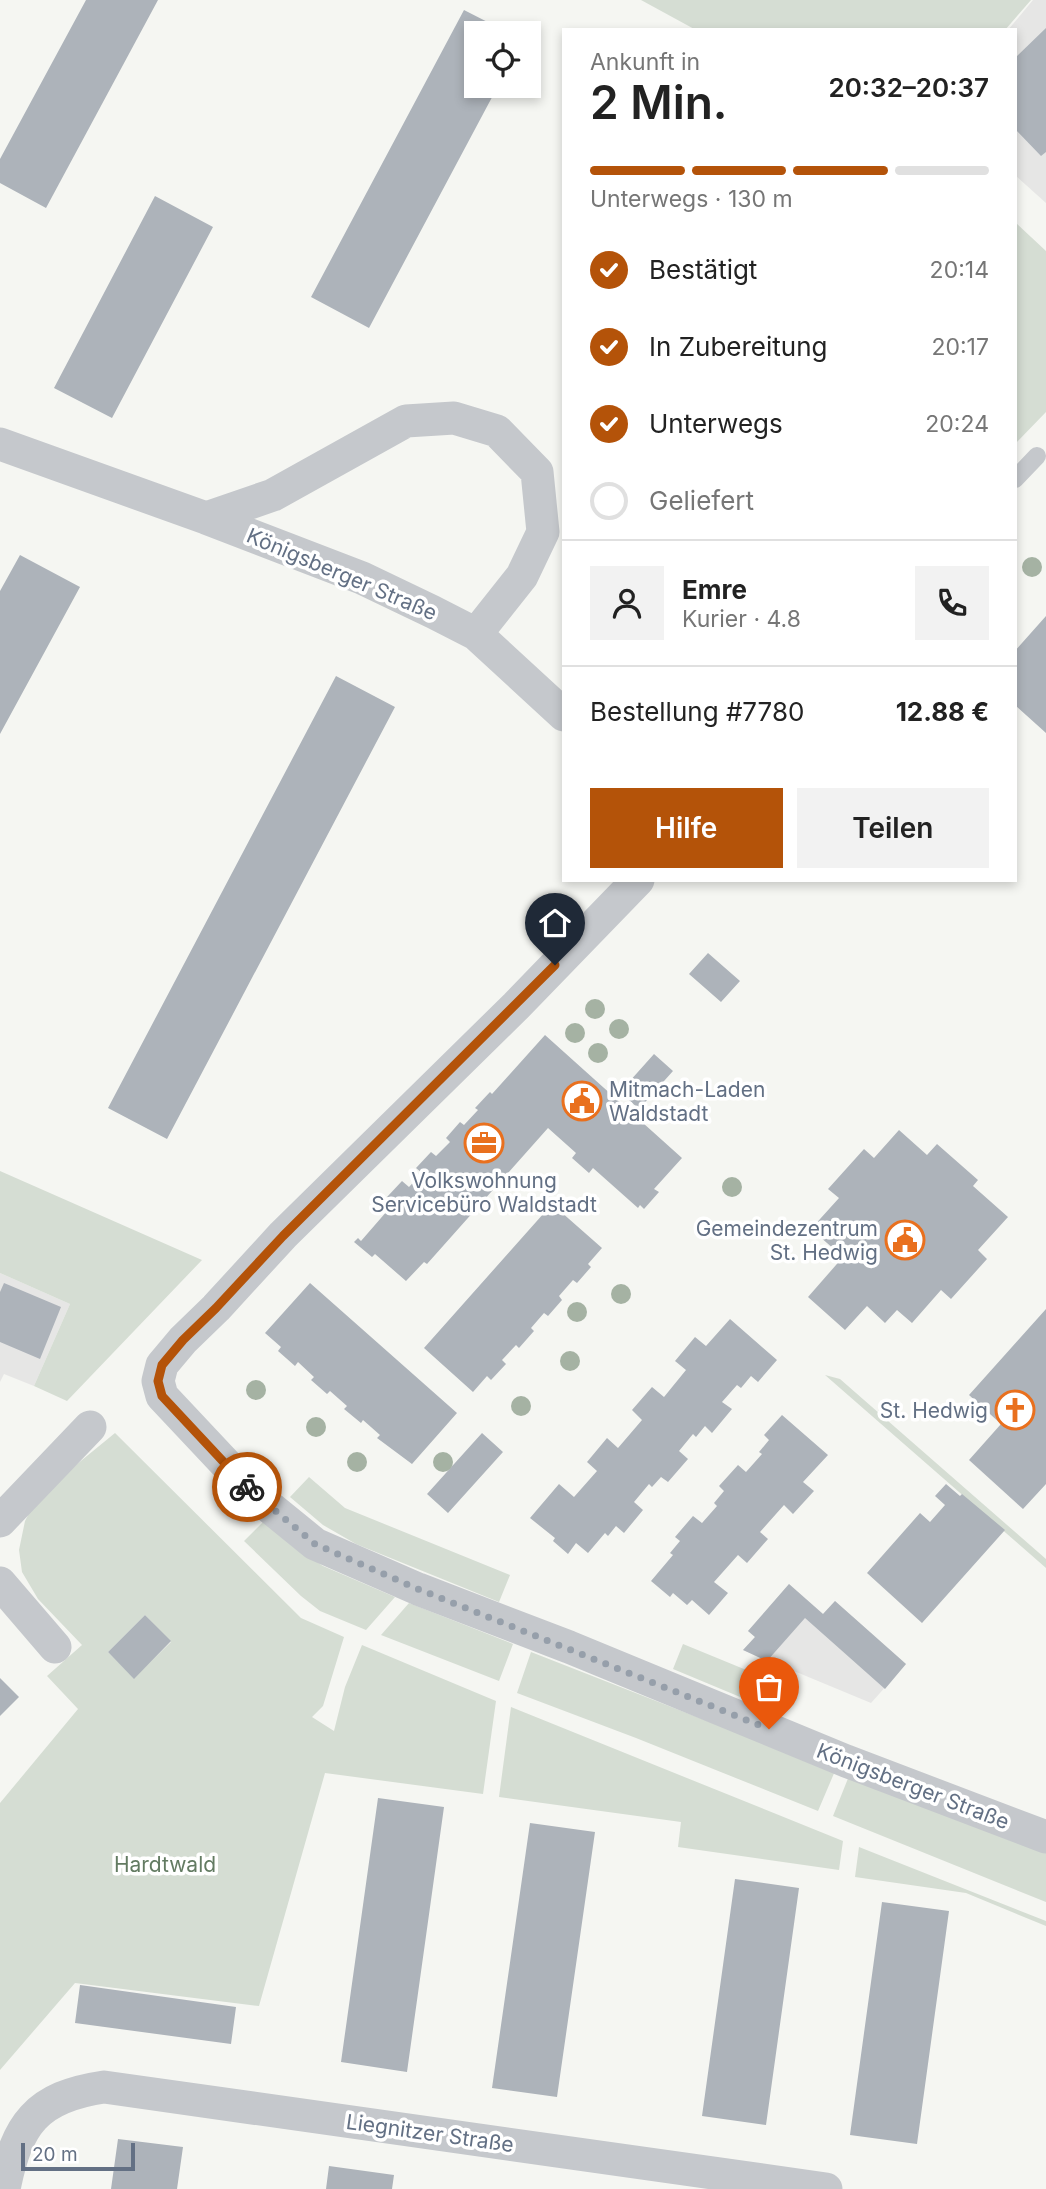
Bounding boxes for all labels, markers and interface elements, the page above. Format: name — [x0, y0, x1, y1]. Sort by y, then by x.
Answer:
map controls — [464, 21, 541, 98]
button: locate — [464, 21, 541, 98]
text: Ankunft in — [590, 48, 700, 76]
text: 20:32–20:37 — [828, 72, 989, 103]
text: 2 Min. — [590, 74, 728, 130]
text: Unterwegs · 130 m — [590, 185, 793, 213]
icon: check — [590, 251, 628, 289]
text: Bestätigt — [649, 254, 757, 285]
text: 20:14 — [930, 256, 989, 284]
icon: check — [590, 328, 628, 366]
text: In Zubereitung — [649, 331, 827, 362]
text: 20:17 — [931, 333, 989, 361]
icon: check — [590, 405, 628, 443]
text: Unterwegs — [649, 408, 783, 439]
text: 20:24 — [925, 410, 989, 438]
text: Geliefert — [649, 485, 754, 516]
street label: Königsberger Straße — [243, 523, 441, 625]
button: person — [590, 566, 664, 640]
button: phone — [915, 566, 989, 640]
text: Emre — [682, 574, 747, 605]
text: Kurier · 4.8 — [682, 605, 801, 633]
text: Bestellung #7780 — [590, 696, 804, 727]
text: 12.88 € — [896, 696, 989, 727]
button: Hilfe — [590, 788, 783, 868]
button: Teilen — [797, 788, 989, 868]
pin — [525, 893, 585, 965]
icon: home — [536, 904, 574, 942]
place label: Mitmach-Laden Waldstadt — [609, 1077, 765, 1126]
public building icon: Mitmach-Laden Waldstadt — [561, 1080, 603, 1122]
office icon: Volkswohnung Servicebüro Waldstadt — [463, 1122, 505, 1164]
place label: Volkswohnung Servicebüro Waldstadt — [371, 1168, 597, 1217]
place label: Gemeindezentrum St. Hedwig — [696, 1216, 878, 1265]
public building icon: Gemeindezentrum St. Hedwig — [884, 1219, 926, 1261]
church icon: St. Hedwig — [994, 1389, 1036, 1431]
place label: St. Hedwig — [880, 1398, 988, 1423]
courier — [212, 1452, 282, 1522]
icon: bike — [228, 1468, 266, 1506]
pin — [739, 1657, 799, 1729]
icon: bag — [750, 1668, 788, 1706]
street label: Königsberger Straße — [813, 1738, 1013, 1834]
park label: Hardtwald — [114, 1852, 216, 1877]
street label: Liegnitzer Straße — [345, 2109, 515, 2157]
scale bar — [21, 2140, 135, 2172]
text: 20 m — [32, 2143, 78, 2166]

